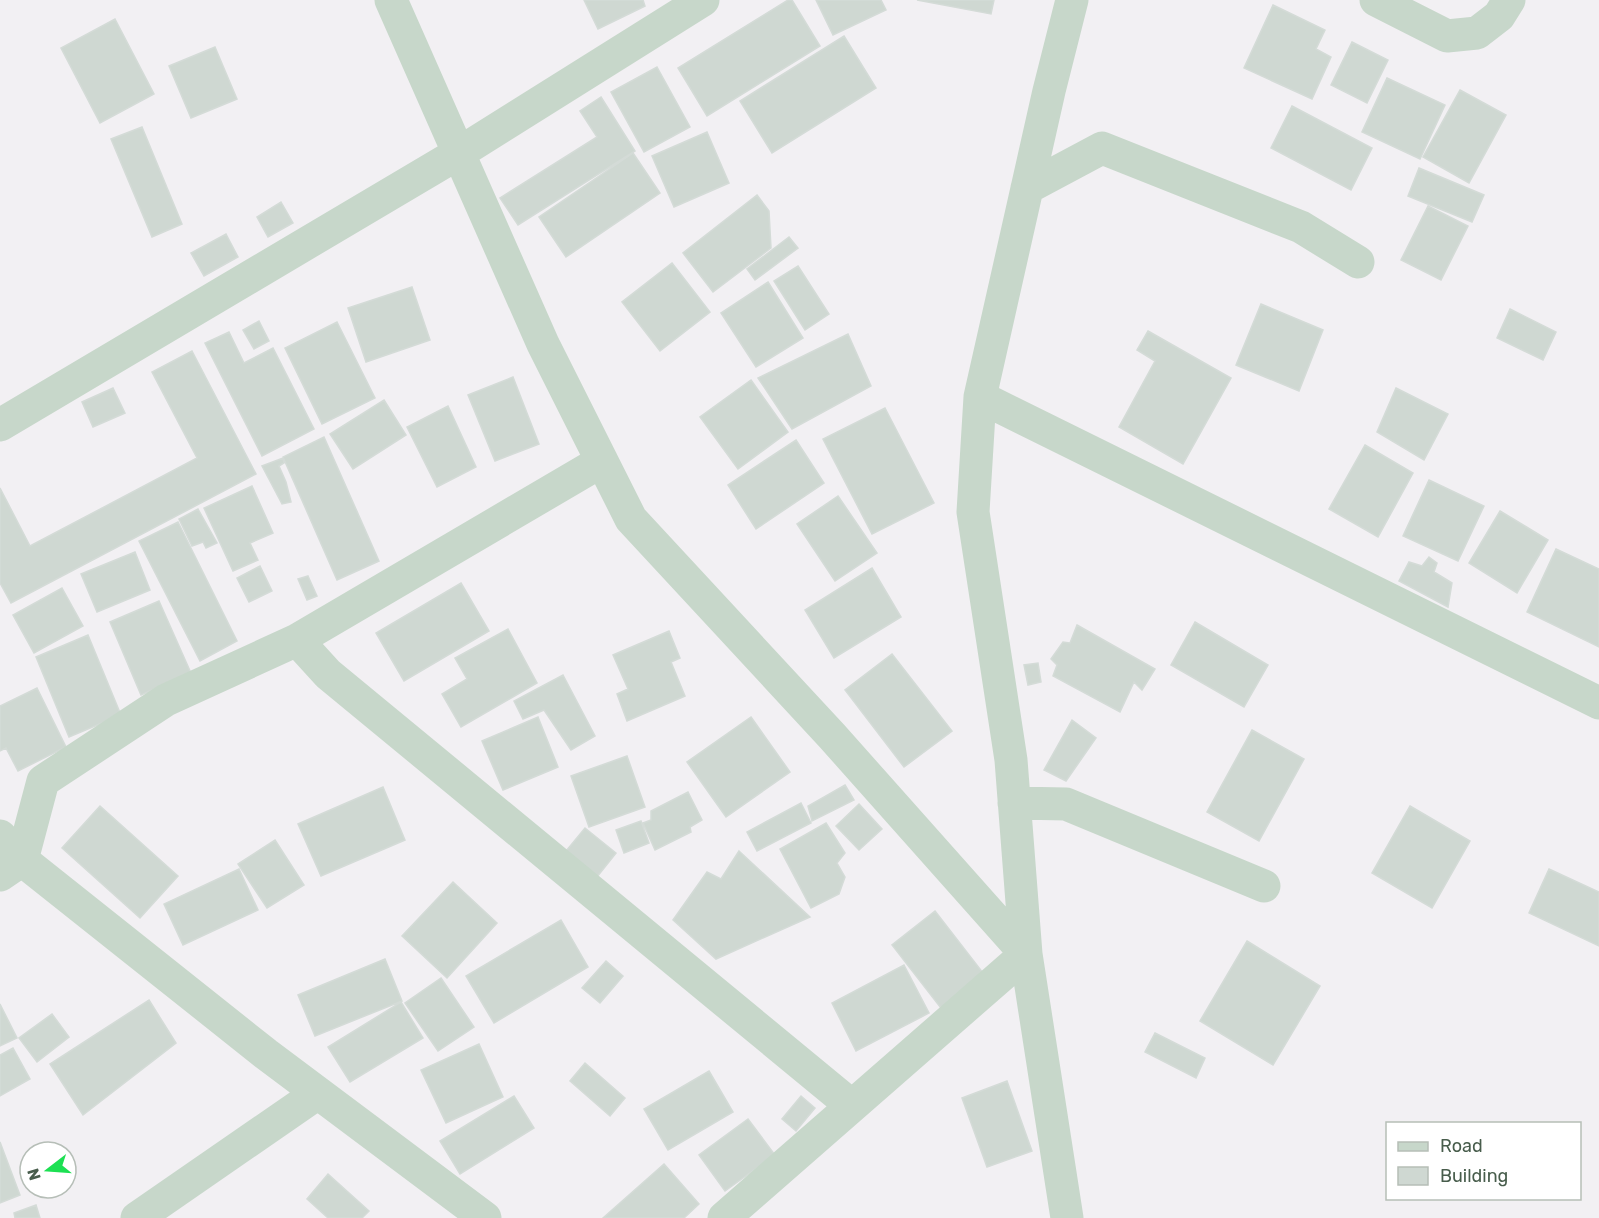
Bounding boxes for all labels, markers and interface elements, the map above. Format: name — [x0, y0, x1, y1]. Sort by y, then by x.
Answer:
legend — [1386, 1122, 1581, 1200]
text: Road — [1440, 1135, 1483, 1157]
north arrow — [18, 1140, 78, 1200]
text: Building — [1440, 1165, 1508, 1187]
text: N — [23, 1166, 45, 1183]

